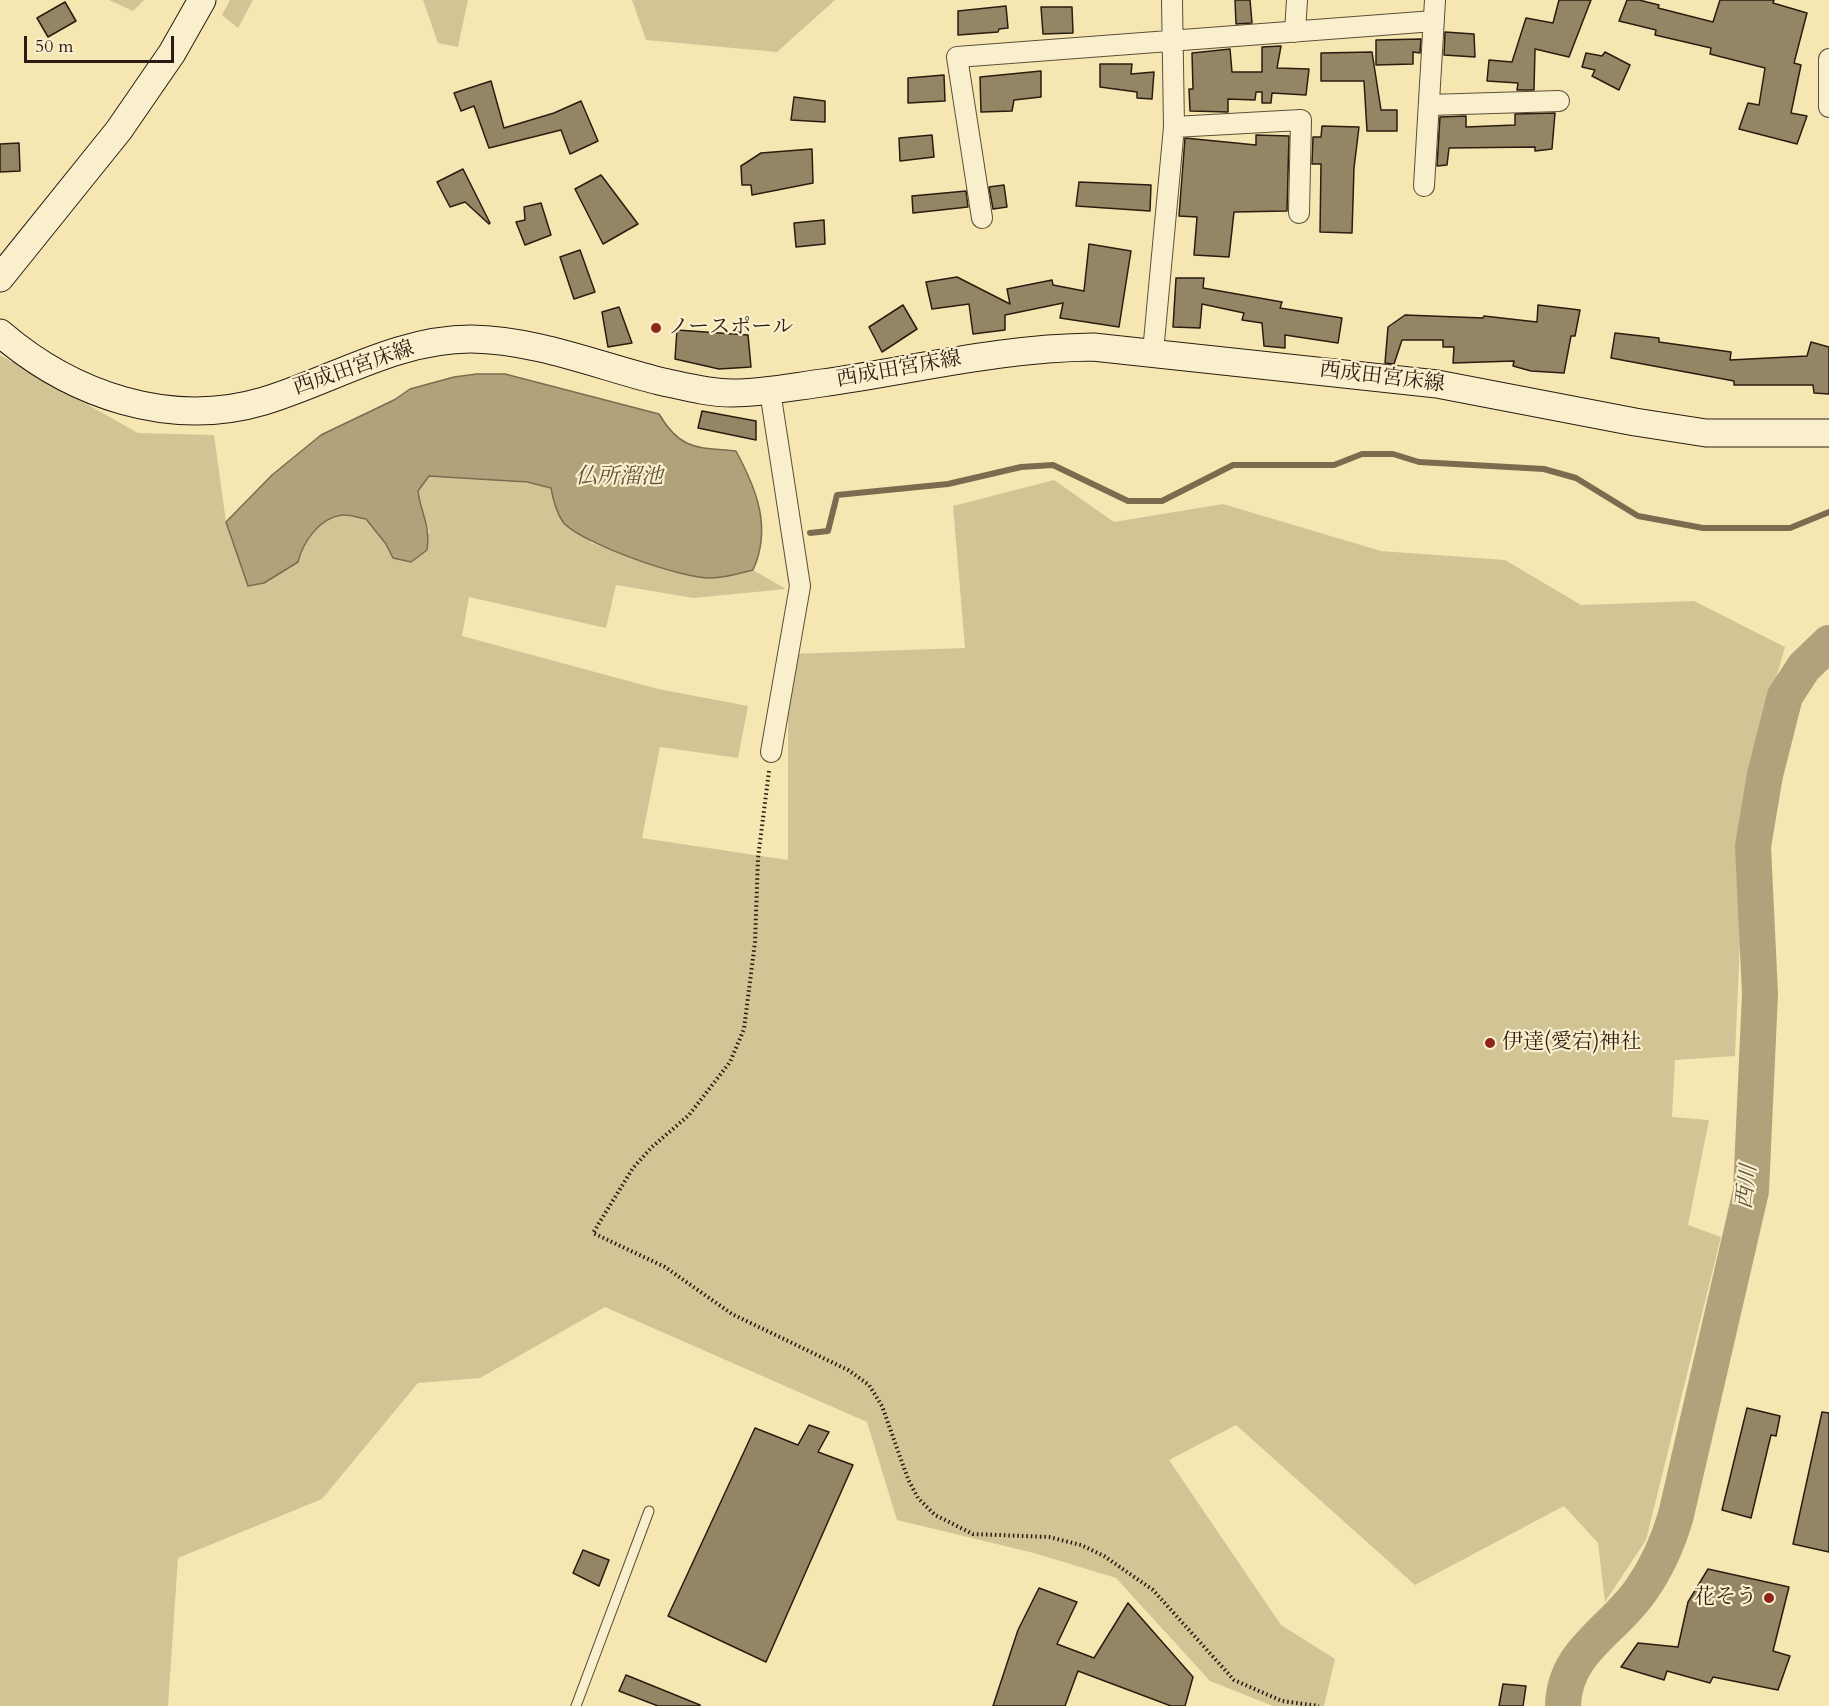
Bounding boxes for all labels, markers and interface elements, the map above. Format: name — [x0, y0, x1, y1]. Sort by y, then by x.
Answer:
scale bar — [27, 24, 177, 62]
text: 50 m — [35, 34, 74, 59]
place label: ノースポール — [668, 315, 793, 341]
marker: ノースポール — [649, 321, 663, 335]
street label: 西成田宮床線 — [290, 337, 418, 401]
street label: 西成田宮床線 — [835, 347, 963, 393]
street label: 西成田宮床線 — [1318, 358, 1446, 398]
water label: 仏所溜池 — [575, 465, 663, 491]
place label: 伊達(愛宕)神社 — [1502, 1030, 1641, 1056]
marker: 伊達(愛宕)神社 — [1483, 1036, 1497, 1050]
water label: 西川 — [1732, 1164, 1764, 1210]
place label: 花そう — [1694, 1585, 1757, 1611]
marker: 花そう — [1762, 1591, 1776, 1605]

